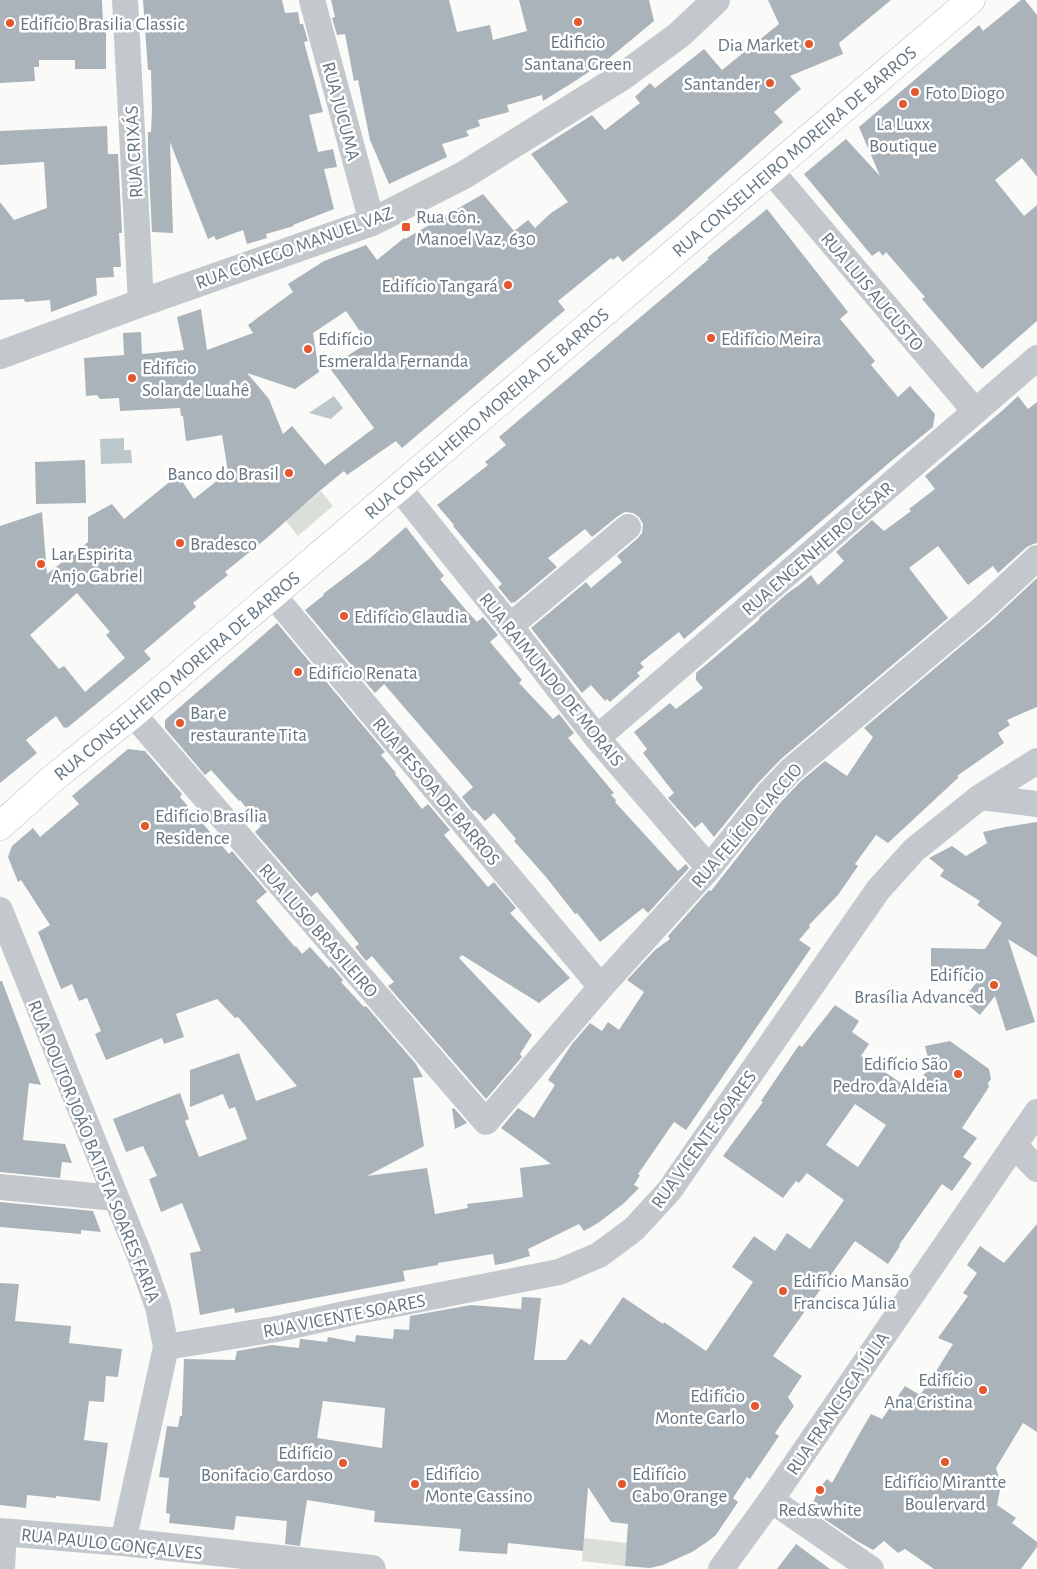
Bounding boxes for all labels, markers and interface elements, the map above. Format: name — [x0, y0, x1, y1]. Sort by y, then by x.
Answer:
place label: Edifício Brasilia Classic — [20, 15, 185, 34]
marker: Edificio Santana Green — [572, 16, 584, 28]
marker: Edifício Brasilia Classic — [4, 17, 16, 29]
place label: Edificio Santana Green — [524, 33, 632, 74]
place label: Dia Market — [717, 36, 799, 55]
marker: Dia Market — [803, 38, 815, 50]
street label: RUA CONSELHEIRO MOREIRA DE BARROS — [669, 43, 920, 261]
street label: RUA JUCUMA — [318, 60, 363, 163]
place label: Santander — [684, 75, 760, 94]
marker: Santander — [764, 77, 776, 89]
place label: Foto Diogo — [925, 84, 1005, 103]
marker: Foto Diogo — [909, 86, 921, 98]
marker: La Luxx Boutique — [897, 98, 909, 110]
street label: RUA CRIXÁS — [121, 105, 146, 199]
place label: La Luxx Boutique — [869, 115, 937, 156]
street label: RUA CÔNEGO MANUEL VAZ — [193, 202, 396, 293]
place label: Rua Côn. Manoel Vaz, 630 — [416, 208, 536, 249]
marker: Rua Côn. Manoel Vaz, 630 — [400, 221, 412, 233]
street label: RUA LUIS AUGUSTO — [817, 229, 927, 355]
place label: Edifício Tangará — [381, 277, 498, 296]
marker: Edifício Tangará — [502, 279, 514, 291]
street label: RUA CONSELHEIRO MOREIRA DE BARROS — [362, 305, 613, 523]
place label: Edifício Esmeralda Fernanda — [318, 330, 469, 371]
place label: Edifício Meira — [721, 330, 822, 349]
marker: Edifício Meira — [705, 332, 717, 344]
marker: Edifício Esmeralda Fernanda — [302, 343, 314, 355]
place label: Edifício Solar de Luahê — [142, 359, 249, 400]
marker: Edifício Solar de Luahê — [126, 372, 138, 384]
place label: Banco do Brasil — [167, 465, 279, 484]
marker: Banco do Brasil — [283, 467, 295, 479]
street label: RUA ENGENHEIRO CÉSAR — [737, 477, 897, 620]
place label: Bradesco — [190, 535, 257, 554]
marker: Bradesco — [174, 537, 186, 549]
place label: Lar Espirita Anjo Gabriel — [51, 545, 143, 586]
marker: Lar Espirita Anjo Gabriel — [35, 558, 47, 570]
street label: RUA CONSELHEIRO MOREIRA DE BARROS — [51, 568, 304, 785]
street label: RUA RAIMUNDO DE MORAIS — [475, 590, 627, 770]
place label: Edifício Claudia — [354, 608, 468, 627]
marker: Edifício Claudia — [338, 610, 350, 622]
place label: Edifício Renata — [308, 664, 418, 683]
marker: Edifício Renata — [292, 666, 304, 678]
place label: Bar e restaurante Tita — [190, 704, 307, 745]
street label: RUA PESSOA DE BARROS — [369, 714, 503, 869]
marker: Bar e restaurante Tita — [174, 717, 186, 729]
street label: RUA FELÍCIO CIACCIO — [687, 759, 806, 892]
place label: Edifício Brasília Residence — [155, 807, 267, 848]
marker: Edifício Brasília Residence — [139, 820, 151, 832]
street label: RUA LUSO BRASILEIRO — [255, 861, 381, 1001]
place label: Edifício Brasília Advanced — [854, 966, 984, 1007]
marker: Edifício Brasília Advanced — [988, 979, 1000, 991]
street label: RUA DOUTOR JOÃO BATISTA SOARES FARIA — [24, 997, 165, 1305]
place label: Edifício São Pedro da Aldeia — [832, 1055, 948, 1096]
street label: RUA VICENTE SOARES — [648, 1067, 760, 1212]
marker: Edifício São Pedro da Aldeia — [952, 1068, 964, 1080]
place label: Edifício Mansão Francisca Júlia — [793, 1272, 909, 1313]
marker: Edifício Mansão Francisca Júlia — [777, 1285, 789, 1297]
street label: RUA VICENTE SOARES — [261, 1291, 427, 1342]
street label: RUA FRANCISCA JÚLIA — [782, 1328, 893, 1479]
place label: Edifício Ana Cristina — [884, 1371, 973, 1412]
marker: Edifício Ana Cristina — [977, 1384, 989, 1396]
place label: Edifício Monte Carlo — [655, 1387, 745, 1428]
marker: Edifício Monte Carlo — [749, 1400, 761, 1412]
place label: Edifício Bonifacio Cardoso — [201, 1444, 333, 1485]
marker: Edifício Mirantte Boulervard — [939, 1456, 951, 1468]
marker: Edifício Bonifacio Cardoso — [337, 1457, 349, 1469]
place label: Edifício Monte Cassino — [425, 1465, 533, 1506]
place label: Edifício Cabo Orange — [632, 1465, 727, 1506]
place label: Edifício Mirantte Boulervard — [884, 1473, 1006, 1514]
marker: Edifício Monte Cassino — [409, 1478, 421, 1490]
marker: Edifício Cabo Orange — [616, 1478, 628, 1490]
marker: Red&white — [814, 1484, 826, 1496]
place label: Red&white — [778, 1501, 862, 1520]
street label: RUA PAULO GONÇALVES — [20, 1526, 204, 1563]

